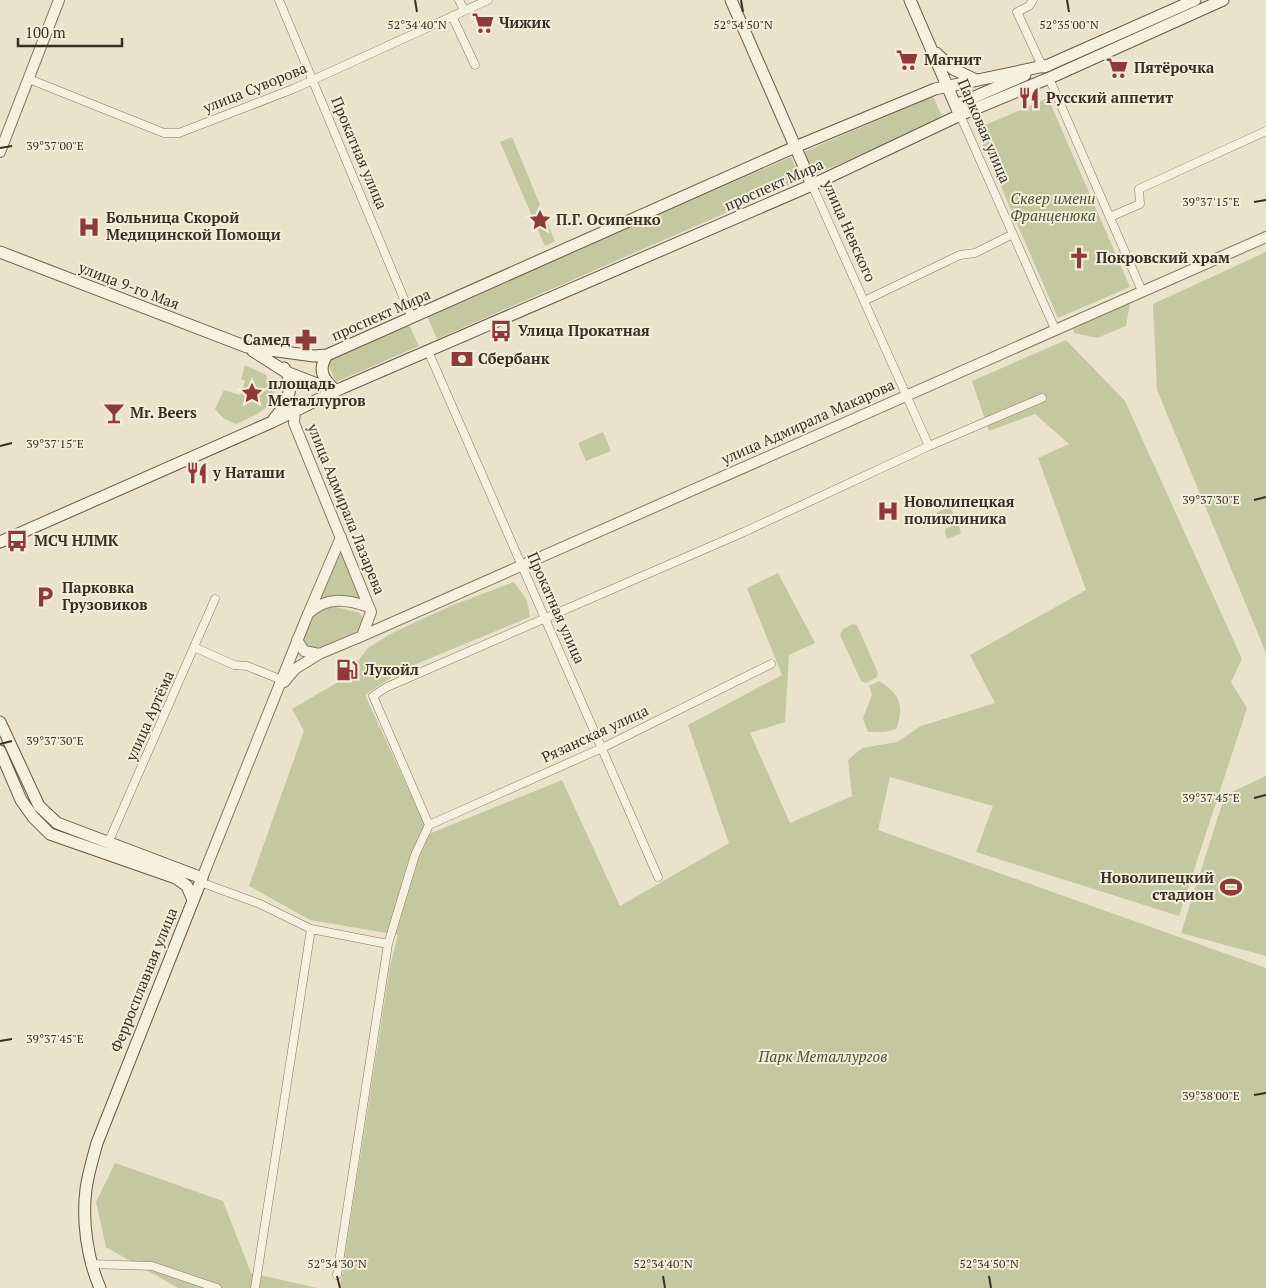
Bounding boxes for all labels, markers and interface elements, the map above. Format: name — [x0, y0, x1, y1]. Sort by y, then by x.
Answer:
supermarket icon: Чижик — [470, 10, 496, 36]
place label: Чижик — [499, 12, 550, 32]
scale bar — [18, 15, 121, 47]
text: 52°34'40"N — [387, 17, 447, 32]
text: 52°34'50"N — [713, 17, 773, 32]
text: 52°35'00"N — [1039, 17, 1099, 32]
text: 100 m — [25, 22, 66, 42]
supermarket icon: Магнит — [894, 47, 920, 73]
place label: Магнит — [924, 49, 981, 69]
supermarket icon: Пятёрочка — [1104, 55, 1130, 81]
street label: улица Суворова — [199, 57, 310, 117]
place label: Пятёрочка — [1134, 57, 1215, 77]
street label: Парковая улица — [954, 75, 1016, 186]
restaurant icon: Русский аппетит — [1016, 85, 1042, 111]
place label: Русский аппетит — [1046, 87, 1173, 107]
street label: Прокатная улица — [327, 93, 393, 212]
text: 39°37'00"E — [26, 138, 84, 153]
street label: проспект Мира — [721, 153, 827, 215]
street label: улица Невского — [818, 176, 881, 285]
park label: Сквер имени Франценюка — [1010, 188, 1096, 225]
text: 39°37'15"E — [1182, 194, 1240, 209]
place label: Больница Скорой Медицинской Помощи — [106, 207, 281, 244]
place icon: П.Г. Осипенко — [527, 207, 553, 233]
place label: П.Г. Осипенко — [556, 209, 661, 229]
hospital icon: Больница Скорой Медицинской Помощи — [76, 214, 102, 240]
church icon: Покровский храм — [1066, 245, 1092, 271]
place label: Покровский храм — [1096, 247, 1230, 267]
street label: улица 9-го Мая — [75, 256, 183, 313]
street label: проспект Мира — [328, 283, 434, 345]
bus stop icon: Улица Прокатная — [488, 318, 514, 344]
place label: Улица Прокатная — [518, 320, 650, 340]
pharmacy icon: Самед — [293, 327, 319, 353]
place label: Самед — [243, 329, 290, 349]
bank icon: Сбербанк — [449, 346, 475, 372]
place label: Сбербанк — [478, 348, 550, 368]
place label: площадь Металлургов — [268, 373, 366, 410]
street label: улица Адмирала Макарова — [717, 374, 898, 469]
place icon: площадь Металлургов — [239, 380, 265, 406]
bar icon: Mr. Beers — [101, 400, 127, 426]
place label: Mr. Beers — [130, 402, 197, 422]
street label: улица Адмирала Лазарева — [303, 419, 391, 597]
text: 39°37'15"E — [26, 436, 84, 451]
restaurant icon: у Наташи — [184, 460, 210, 486]
place label: у Наташи — [212, 462, 285, 482]
place label: Новолипецкая поликлиника — [904, 491, 1015, 528]
text: 39°37'30"E — [1182, 492, 1240, 507]
hospital icon: Новолипецкая поликлиника — [875, 498, 901, 524]
bus stop icon: МСЧ НЛМК — [4, 528, 30, 554]
place label: МСЧ НЛМК — [34, 530, 119, 550]
street label: Прокатная улица — [523, 549, 591, 667]
place label: Парковка Грузовиков — [62, 577, 148, 614]
parking icon: Парковка Грузовиков — [32, 584, 58, 610]
fuel station icon: Лукойл — [334, 657, 360, 683]
place label: Лукойл — [363, 659, 419, 679]
street label: улица Артёма — [120, 667, 178, 765]
street label: Рязанская улица — [538, 699, 652, 767]
text: 39°37'30"E — [26, 733, 84, 748]
text: 39°37'45"E — [1182, 790, 1240, 805]
place label: Новолипецкий стадион — [1101, 867, 1214, 904]
sports icon: Новолипецкий стадион — [1218, 874, 1244, 900]
street label: Ферросплавная улица — [105, 904, 181, 1055]
text: 39°37'45"E — [26, 1031, 84, 1046]
park label: Парк Металлургов — [758, 1046, 887, 1066]
text: 39°38'00"E — [1182, 1088, 1240, 1103]
text: 52°34'30"N — [307, 1256, 367, 1271]
text: 52°34'40"N — [633, 1256, 693, 1271]
text: 52°34'50"N — [959, 1256, 1019, 1271]

